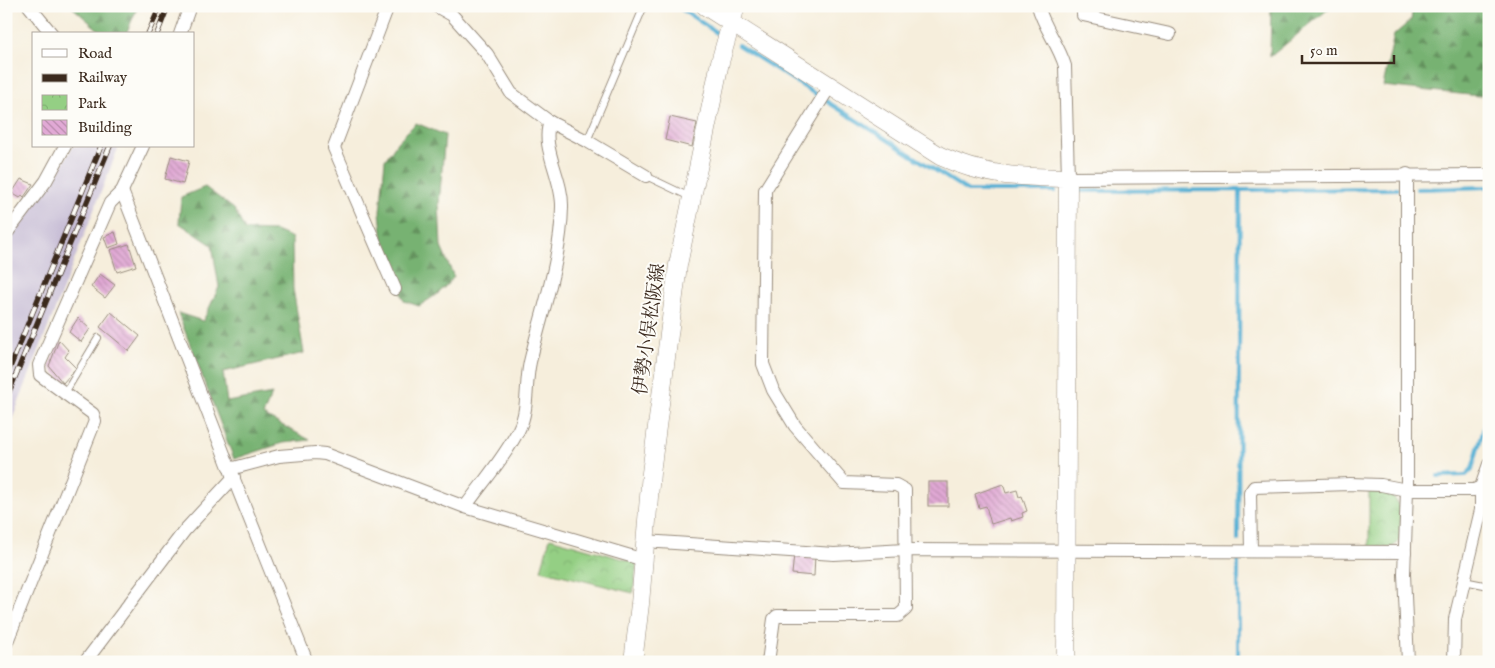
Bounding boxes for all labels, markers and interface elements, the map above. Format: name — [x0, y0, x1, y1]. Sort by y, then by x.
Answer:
legend — [32, 32, 195, 148]
scale bar — [1302, 32, 1395, 64]
text: 50 m — [1310, 41, 1338, 60]
text: Road — [78, 44, 113, 63]
text: Railway — [78, 68, 128, 87]
text: Park — [78, 94, 108, 113]
text: Building — [78, 118, 133, 137]
street label: 伊勢小俣松阪線 — [629, 262, 671, 397]

